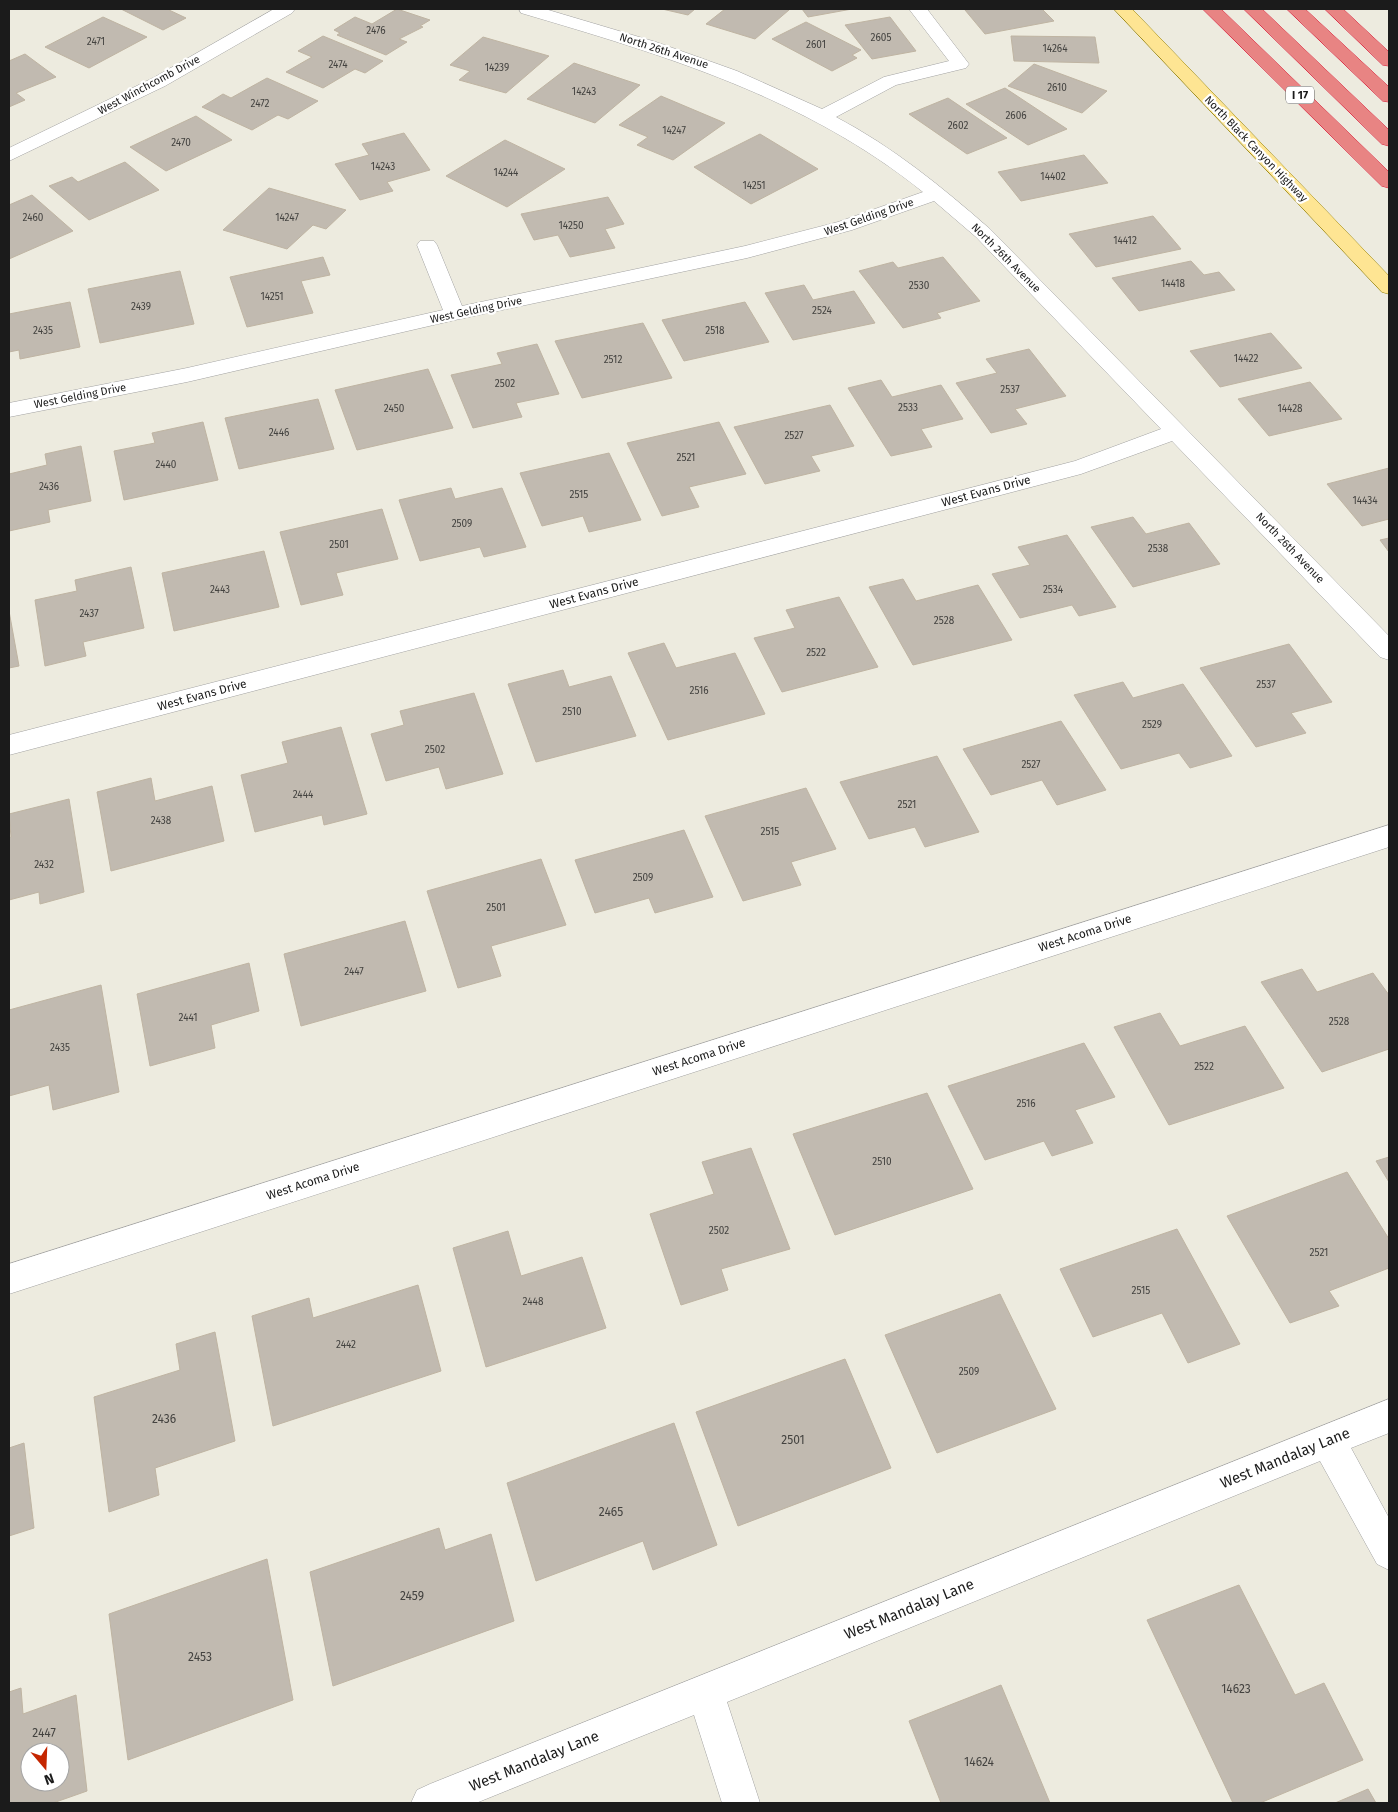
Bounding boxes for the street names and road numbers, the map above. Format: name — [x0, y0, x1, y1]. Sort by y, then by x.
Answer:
street label: North 26th Avenue — [618, 30, 710, 72]
street label: West Winchcomb Drive — [96, 53, 202, 117]
road number: I 17 — [1286, 86, 1314, 104]
street label: North Black Canyon Highway — [1202, 93, 1311, 205]
street label: West Gelding Drive — [823, 196, 915, 238]
street label: North 26th Avenue — [969, 221, 1043, 295]
street label: West Gelding Drive — [429, 294, 523, 326]
street label: West Gelding Drive — [33, 381, 127, 411]
street label: West Evans Drive — [940, 472, 1032, 510]
street label: North 26th Avenue — [1253, 510, 1327, 586]
street label: West Evans Drive — [548, 574, 640, 612]
street label: West Evans Drive — [156, 676, 248, 714]
street label: West Acoma Drive — [1037, 911, 1133, 955]
street label: West Acoma Drive — [651, 1035, 747, 1079]
street label: West Acoma Drive — [265, 1159, 361, 1203]
street label: West Mandalay Lane — [1217, 1424, 1353, 1492]
street label: West Mandalay Lane — [841, 1575, 977, 1643]
street label: West Mandalay Lane — [466, 1727, 602, 1795]

